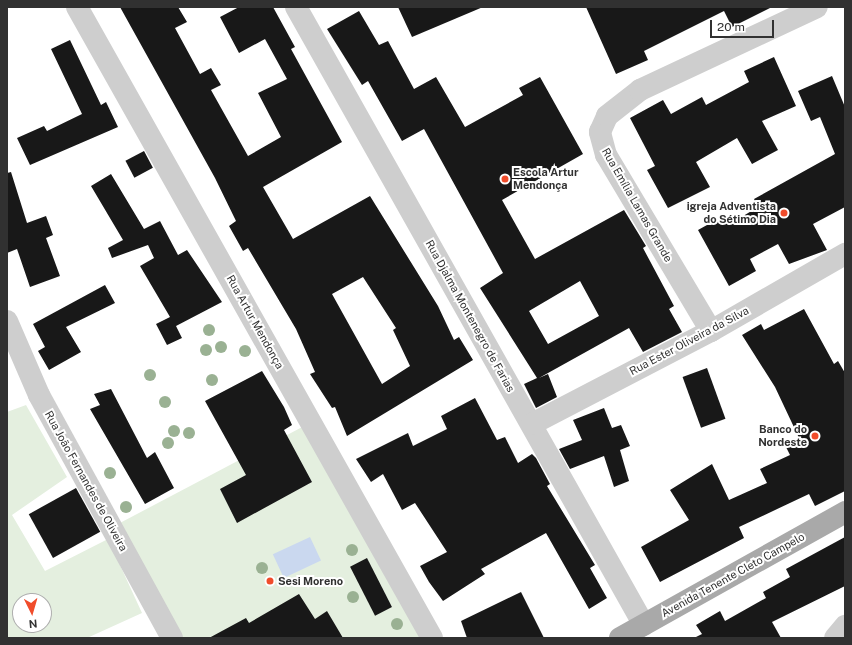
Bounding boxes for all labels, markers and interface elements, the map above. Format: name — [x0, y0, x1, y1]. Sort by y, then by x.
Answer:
scale bar — [712, 12, 776, 38]
text: 20 m — [717, 20, 745, 34]
street label: Rua Emília Lamas Grande — [599, 146, 675, 264]
place label: Escola Artur Mendonça — [513, 166, 578, 192]
marker: Escola Artur Mendonça — [500, 174, 510, 184]
place label: igreja Adventista do Sétimo Dia — [687, 200, 776, 226]
marker: igreja Adventista do Sétimo Dia — [779, 208, 789, 218]
street label: Rua Djalma Montenegro de Farias — [423, 238, 517, 394]
street label: Rua Artur Mendonça — [224, 273, 286, 371]
street label: Rua Ester Oliveira da Silva — [627, 304, 751, 378]
street label: Rua João Fernandes de Oliveira — [42, 408, 130, 554]
place label: Banco do Nordeste — [758, 423, 807, 449]
marker: Banco do Nordeste — [810, 431, 820, 441]
street label: Avenida Tenente Cleto Campelo — [659, 530, 807, 620]
place label: Sesi Moreno — [278, 574, 343, 588]
marker: Sesi Moreno — [265, 576, 275, 586]
north arrow — [12, 593, 52, 633]
text: N — [28, 618, 38, 630]

